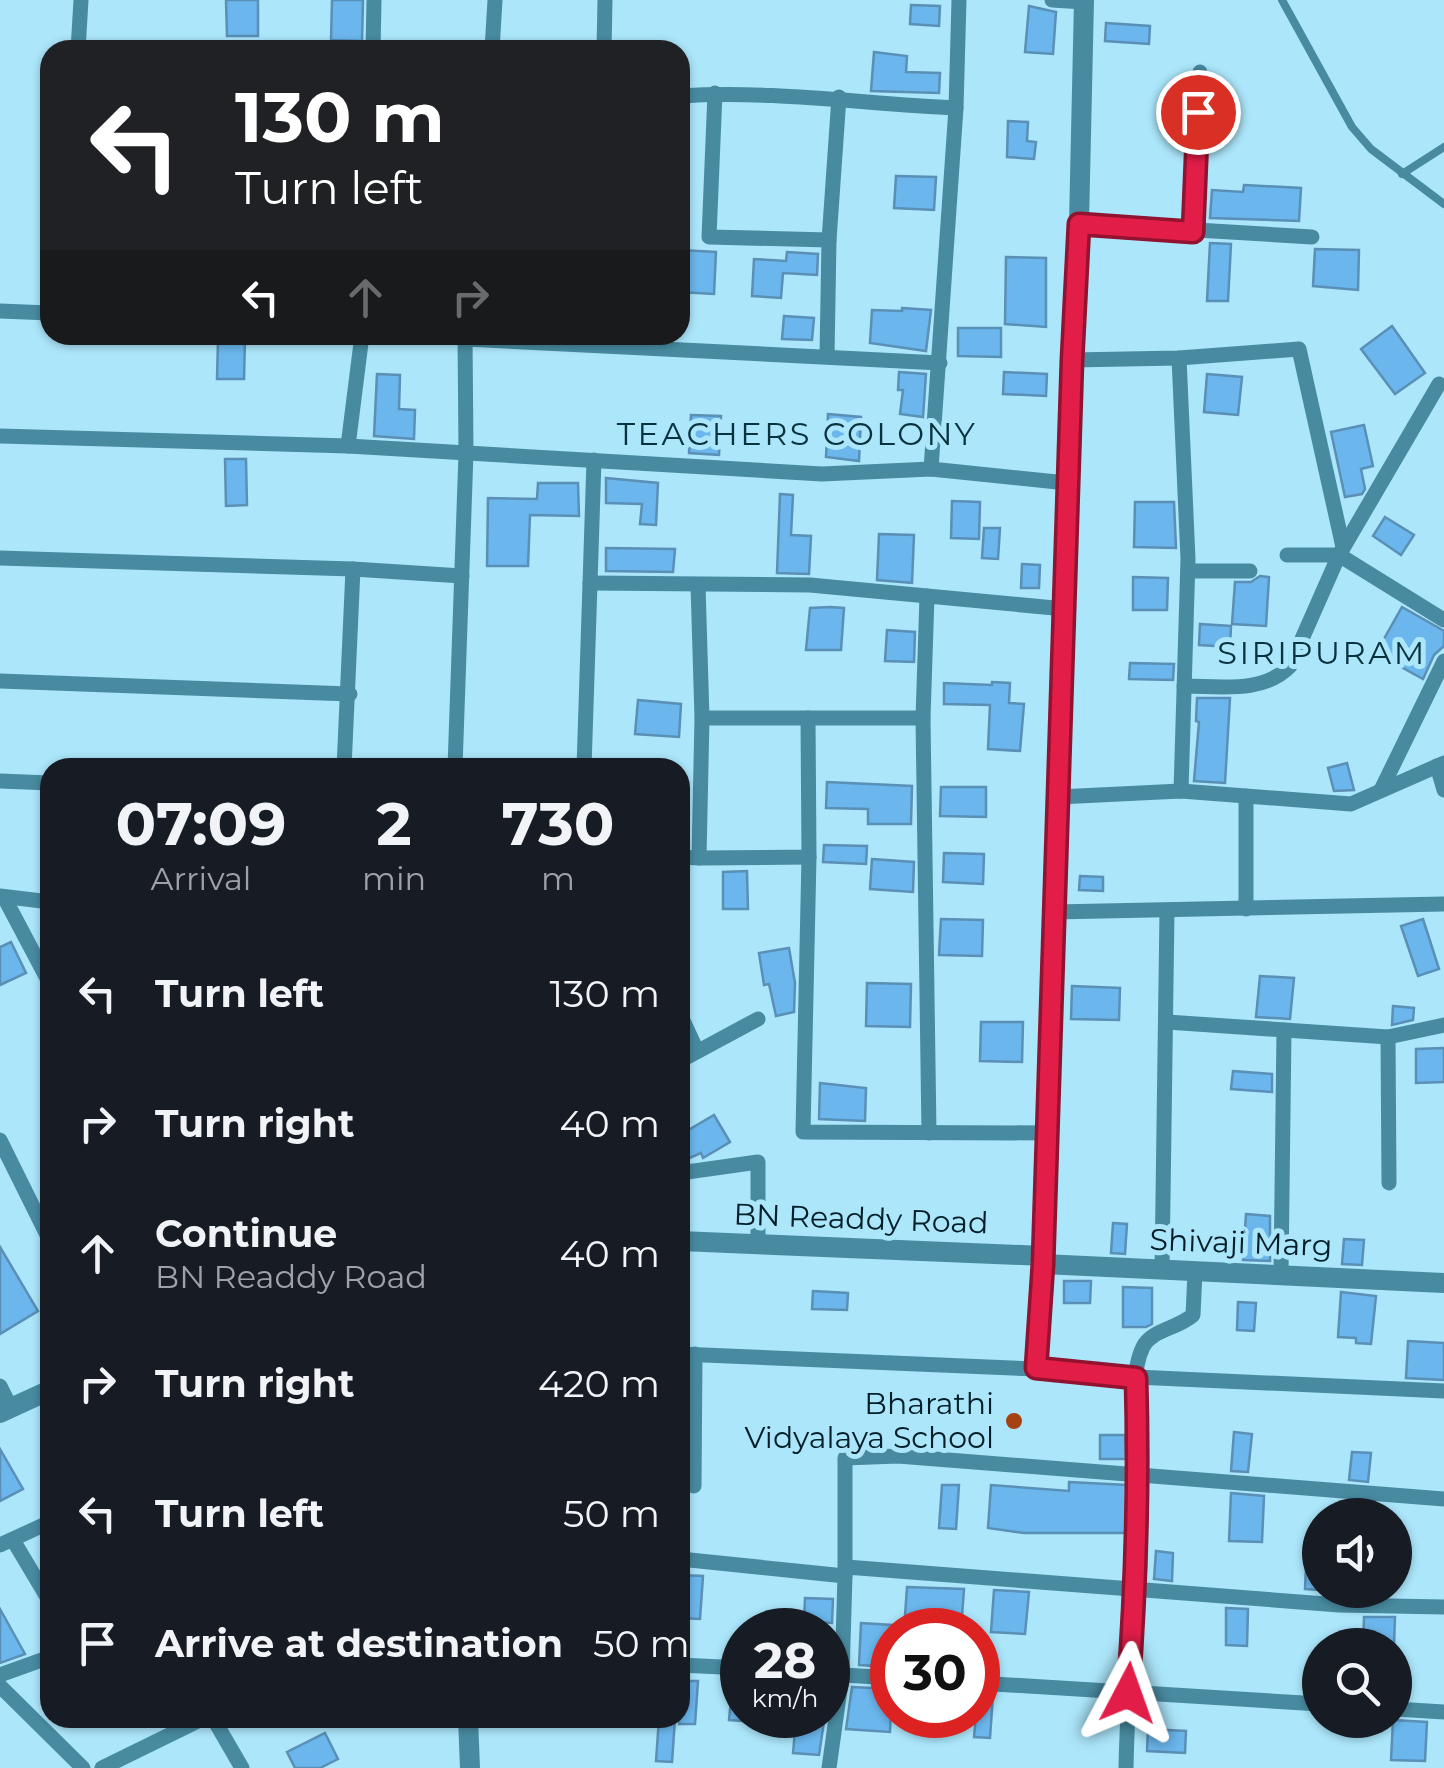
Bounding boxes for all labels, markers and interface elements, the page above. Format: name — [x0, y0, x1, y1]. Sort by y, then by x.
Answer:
pin — [1156, 70, 1241, 155]
text: 130 m — [235, 74, 445, 160]
icon: left — [70, 80, 200, 210]
icon: arrive — [1171, 85, 1226, 140]
text: Turn left — [235, 160, 423, 215]
icon: left — [233, 270, 288, 325]
icon: ahead — [338, 270, 393, 325]
icon: right — [443, 270, 498, 325]
district label: TEACHERS COLONY — [617, 414, 977, 453]
district label: SIRIPURAM — [1217, 633, 1427, 672]
text: 07:09 — [115, 787, 287, 860]
text: 2 — [376, 787, 412, 860]
text: 730 — [502, 787, 615, 860]
text: Arrival — [151, 859, 251, 898]
text: min — [362, 859, 426, 898]
text: m — [541, 859, 575, 898]
icon: left — [70, 966, 125, 1021]
text: Turn left — [155, 970, 324, 1017]
text: 130 m — [549, 970, 660, 1017]
icon: right — [70, 1096, 125, 1151]
text: Turn right — [155, 1100, 354, 1147]
text: 40 m — [559, 1100, 660, 1147]
street label: BN Readdy Road — [733, 1196, 989, 1241]
text: Continue — [155, 1210, 337, 1257]
street label: Shivaji Marg — [1149, 1221, 1333, 1264]
icon: ahead — [70, 1226, 125, 1281]
text: 40 m — [559, 1230, 660, 1277]
text: BN Readdy Road — [155, 1257, 427, 1296]
icon: right — [70, 1356, 125, 1411]
text: Turn right — [155, 1360, 354, 1407]
text: 420 m — [538, 1360, 660, 1407]
place label: Bharathi Vidyalaya School — [744, 1385, 994, 1456]
marker: Bharathi Vidyalaya School — [1003, 1410, 1025, 1432]
icon: left — [70, 1486, 125, 1541]
text: Turn left — [155, 1490, 324, 1537]
text: 50 m — [563, 1490, 660, 1537]
map controls — [1302, 1498, 1412, 1738]
button: sound — [1302, 1498, 1412, 1608]
speed limit sign: 30 — [870, 1608, 1000, 1738]
icon: arrive — [70, 1616, 125, 1671]
text: Arrive at destination — [155, 1620, 563, 1667]
text: 50 m — [593, 1620, 690, 1667]
button: search — [1302, 1628, 1412, 1738]
text: 28 — [754, 1630, 816, 1691]
position arrow — [1076, 1641, 1180, 1745]
text: km/h — [752, 1683, 818, 1713]

